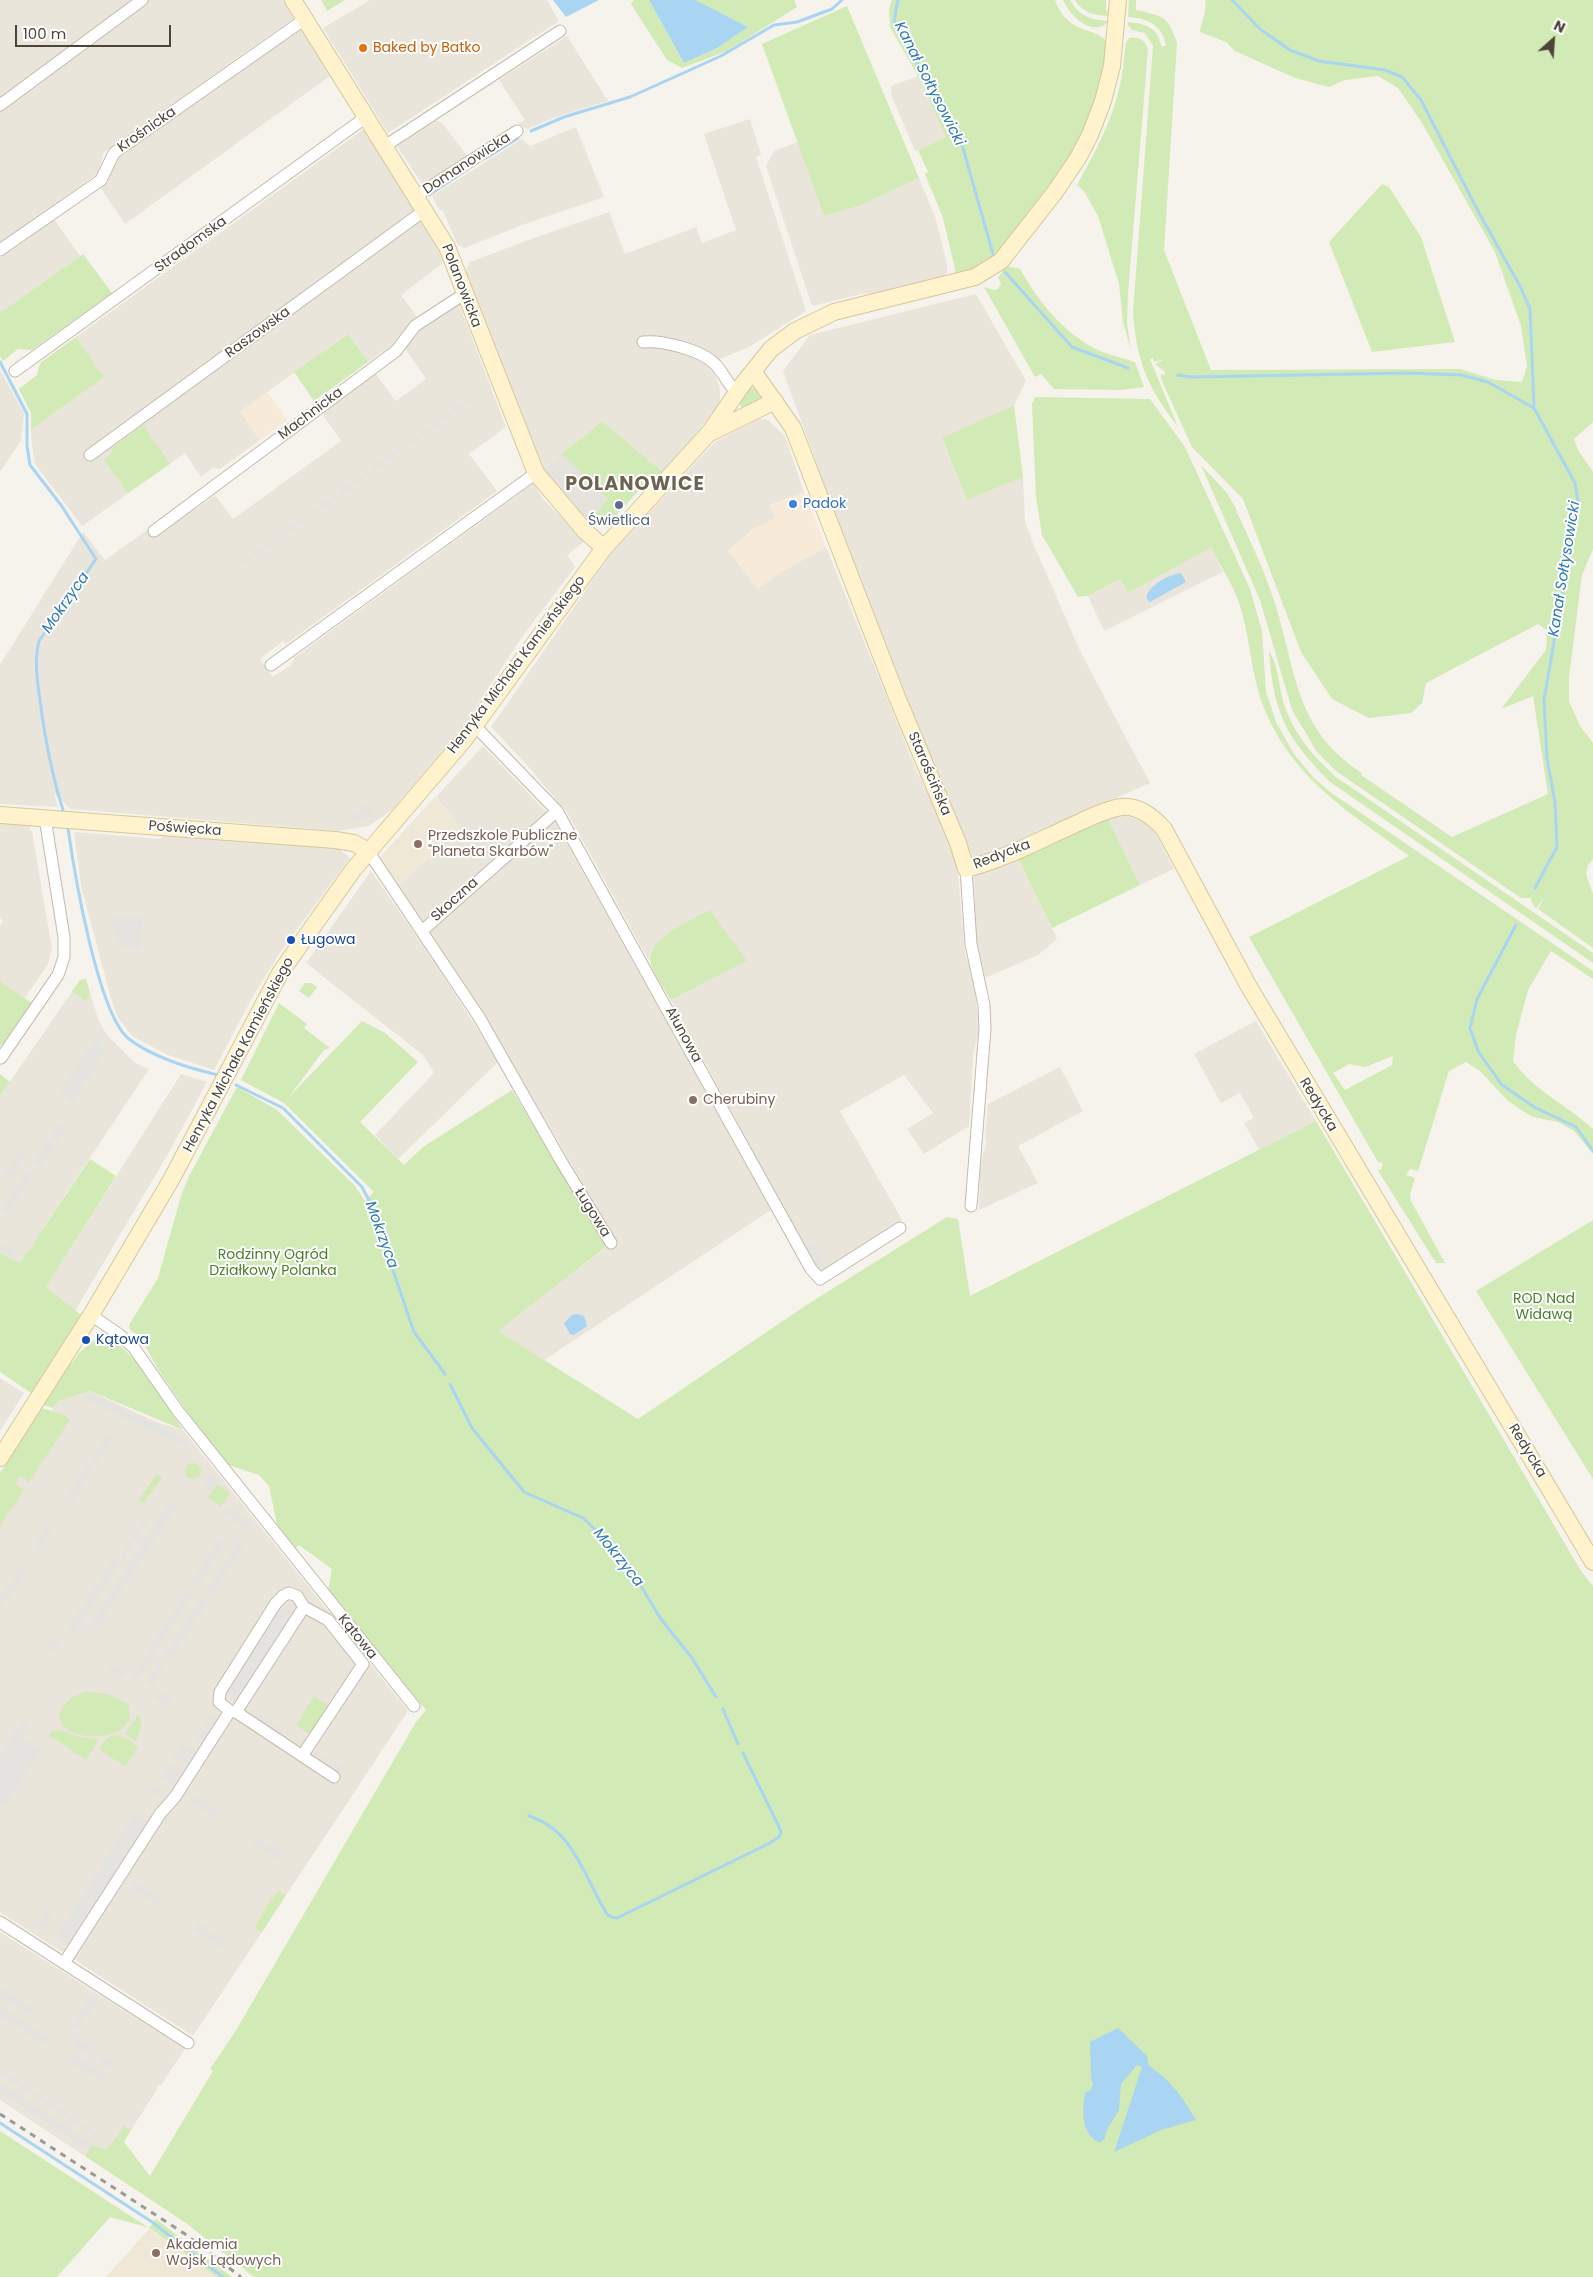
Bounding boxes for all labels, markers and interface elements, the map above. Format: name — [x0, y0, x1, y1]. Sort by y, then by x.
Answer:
scale bar — [18, 15, 174, 47]
north arrow — [1528, 15, 1578, 65]
text: N — [1550, 15, 1569, 38]
water label: Kanał Sołtysowicki — [890, 19, 968, 149]
text: 100 m — [23, 23, 66, 44]
place label: Baked by Batko — [373, 40, 481, 56]
marker: Baked by Batko — [357, 42, 369, 54]
street label: Krośnicka — [115, 104, 179, 156]
street label: Domanowicka — [420, 130, 514, 198]
street label: Stradomska — [152, 213, 230, 277]
street label: Polanowicka — [437, 242, 485, 330]
street label: Raszowska — [222, 304, 294, 362]
street label: Machnicka — [275, 384, 347, 444]
district label: POLANOWICE — [564, 474, 706, 496]
place label: Padok — [803, 496, 846, 512]
marker: Padok — [787, 498, 799, 510]
marker: Świetlica — [613, 499, 625, 511]
water label: Kanał Sołtysowicki — [1545, 500, 1585, 638]
place label: Świetlica — [588, 513, 650, 529]
water label: Mokrzyca — [38, 569, 94, 637]
street label: Henryka Michała Kamieńskiego — [445, 573, 589, 757]
street label: Starościńska — [904, 730, 954, 818]
street label: Poświęcka — [148, 818, 222, 840]
place label: Przedszkole Publiczne "Planeta Skarbów" — [428, 828, 577, 860]
street label: Redycka — [971, 836, 1033, 874]
marker: Przedszkole Publiczne "Planeta Skarbów" — [412, 838, 424, 850]
street label: Skoczna — [428, 874, 482, 926]
place label: Ługowa — [301, 932, 355, 948]
marker: Ługowa — [285, 934, 297, 946]
street label: Henryka Michała Kamieńskiego — [180, 955, 298, 1155]
street label: Ałunowa — [661, 1004, 705, 1066]
street label: Redycka — [1295, 1075, 1341, 1135]
place label: Cherubiny — [703, 1092, 775, 1108]
marker: Cherubiny — [687, 1094, 699, 1106]
street label: Ługowa — [570, 1185, 614, 1241]
water label: Mokrzyca — [361, 1199, 401, 1271]
park label: Rodzinny Ogród Działkowy Polanka — [209, 1247, 337, 1280]
park label: ROD Nad Widawą — [1513, 1291, 1575, 1324]
place label: Kątowa — [96, 1332, 149, 1348]
marker: Kątowa — [80, 1334, 92, 1346]
street label: Redycka — [1504, 1421, 1550, 1481]
water label: Mokrzyca — [589, 1525, 647, 1591]
street label: Kątowa — [334, 1611, 380, 1663]
place label: Akademia Wojsk Lądowych — [166, 2237, 281, 2270]
marker: Akademia Wojsk Lądowych — [150, 2247, 162, 2259]

